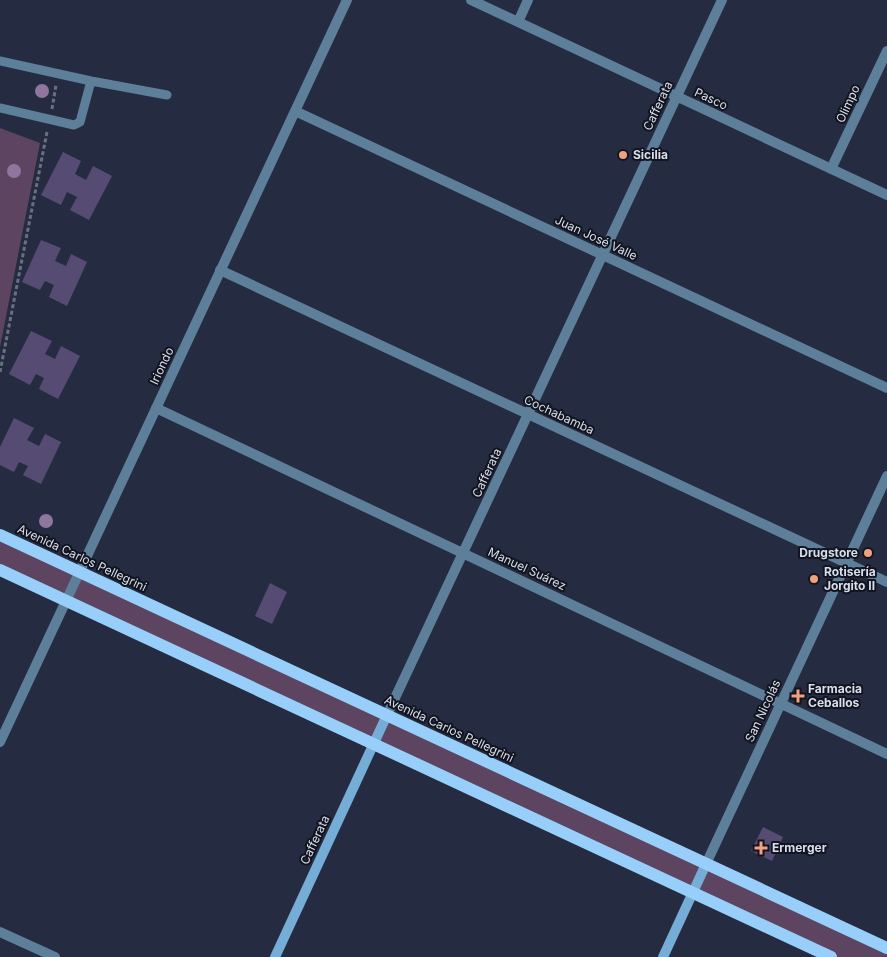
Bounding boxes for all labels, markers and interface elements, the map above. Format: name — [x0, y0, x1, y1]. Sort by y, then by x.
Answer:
street label: Cafferata — [640, 79, 675, 133]
street label: Olimpo — [832, 82, 863, 125]
street label: Pasco — [692, 84, 730, 113]
place label: Sicilia — [633, 147, 668, 162]
marker: Sicilia — [617, 149, 629, 161]
street label: Juan José Valle — [553, 212, 640, 263]
street label: Iriondo — [146, 345, 177, 387]
street label: Cochabamba — [522, 392, 597, 437]
street label: Cafferata — [469, 446, 504, 500]
street label: Avenida Carlos Pellegrini — [15, 521, 149, 594]
street label: Manuel Suárez — [486, 544, 569, 593]
place label: Drugstore — [799, 545, 858, 560]
marker: Drugstore — [862, 547, 874, 559]
place label: Rotisería Jorgito II — [824, 564, 876, 593]
marker: Rotisería Jorgito II — [808, 573, 820, 585]
street label: San Nicolás — [742, 677, 783, 744]
place label: Farmacia Ceballos — [808, 681, 862, 710]
marker: Farmacia Ceballos — [792, 690, 804, 702]
street label: Avenida Carlos Pellegrini — [382, 692, 516, 765]
street label: Cafferata — [297, 813, 332, 867]
place label: Ermerger — [772, 840, 827, 855]
marker: Ermerger — [754, 841, 768, 855]

